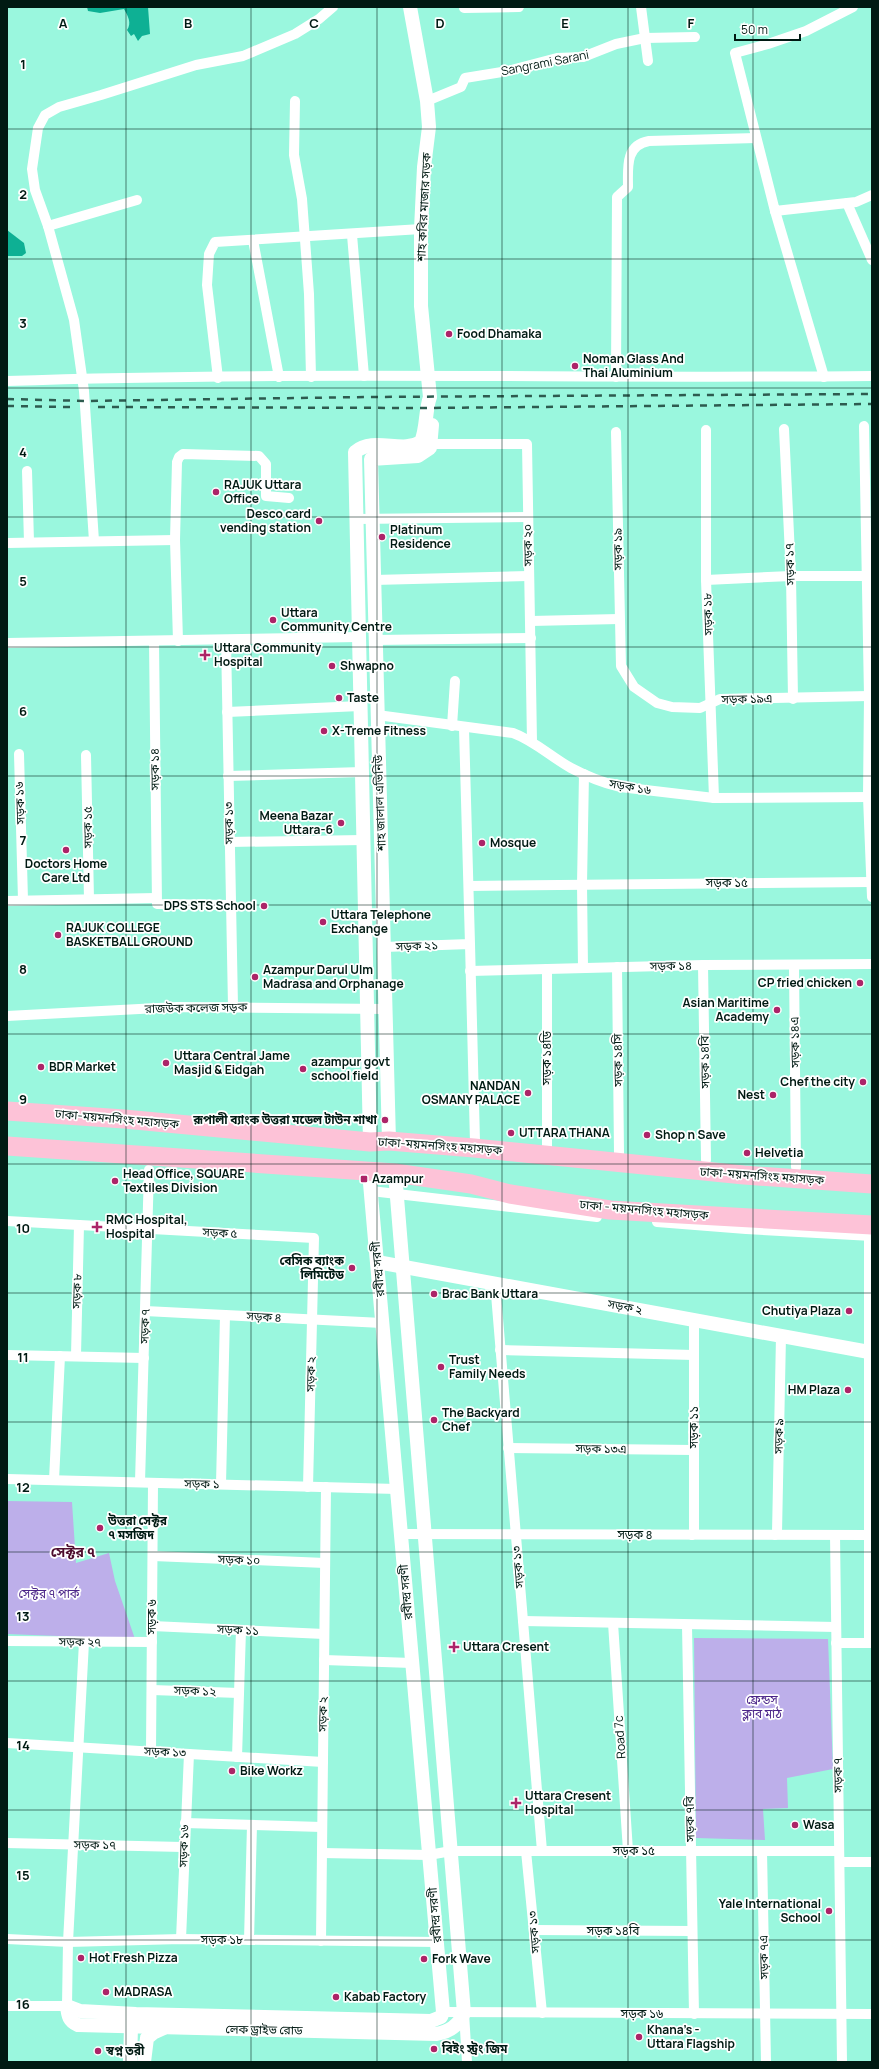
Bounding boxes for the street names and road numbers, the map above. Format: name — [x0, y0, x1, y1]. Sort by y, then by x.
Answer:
street label: Sangrami Sarani — [500, 46, 590, 79]
street label: শাহ কবির মাজার সড়ক — [412, 152, 435, 263]
street label: সড়ক ২০ — [519, 524, 536, 567]
street label: সড়ক ১৯ — [609, 528, 626, 571]
street label: সড়ক ১৭ — [780, 543, 799, 586]
street label: সড়ক ১৮ — [698, 593, 717, 636]
street label: সড়ক ১৯এ — [720, 690, 773, 707]
street label: সড়ক ১৪ — [146, 748, 163, 791]
street label: শাহ জালাল এভিনিউ — [369, 754, 390, 852]
street label: সড়ক ১৬ — [607, 774, 652, 799]
street label: সড়ক ১৬ — [10, 782, 29, 825]
street label: সড়ক ১৩ — [220, 802, 237, 845]
street label: সড়ক ১৫ — [79, 806, 96, 849]
street label: সড়ক ১৫ — [705, 874, 748, 891]
street label: সড়ক ২১ — [395, 936, 438, 955]
street label: সড়ক ১৪ — [649, 957, 692, 974]
street label: রাজউক কলেজ সড়ক — [144, 998, 248, 1017]
street label: সড়ক ১৪এ — [786, 1016, 803, 1069]
street label: সড়ক ১৪ডি — [538, 1031, 555, 1086]
street label: সড়ক ১৪সি — [609, 1033, 626, 1088]
street label: সড়ক ১৪বি — [696, 1035, 713, 1089]
street label: ঢাকা-ময়মনসিংহ মহাসড়ক — [53, 1105, 180, 1132]
street label: ঢাকা-ময়মনসিংহ মহাসড়ক — [376, 1133, 503, 1158]
street label: ঢাকা-ময়মনসিংহ মহাসড়ক — [698, 1163, 825, 1188]
street label: ঢাকা - ময়মনসিংহ মহাসড়ক — [578, 1195, 709, 1224]
street label: সড়ক ৫ — [201, 1223, 238, 1242]
street label: রবীন্দ্র সরণী — [367, 1240, 388, 1298]
street label: সড়ক ৮ — [67, 1273, 86, 1310]
street label: সড়ক ২ — [605, 1295, 644, 1318]
street label: সড়ক ৪ — [245, 1307, 282, 1326]
street label: সড়ক ৭ — [135, 1308, 154, 1345]
street label: সড়ক ২ — [302, 1356, 319, 1393]
street label: সড়ক ১১ — [685, 1406, 702, 1449]
street label: সড়ক ৯ — [770, 1418, 787, 1455]
street label: সড়ক ১৩এ — [574, 1440, 627, 1457]
street label: সড়ক ১ — [183, 1475, 220, 1492]
street label: সড়ক ৪ — [616, 1526, 653, 1543]
street label: সড়ক ১৩ — [507, 1545, 528, 1590]
street label: সড়ক ১০ — [217, 1550, 260, 1569]
street label: রবীন্দ্র সরণী — [395, 1563, 416, 1621]
street label: সড়ক ৬ — [143, 1599, 160, 1636]
street label: সড়ক ১১ — [215, 1620, 260, 1639]
street label: সড়ক ২৭ — [58, 1633, 101, 1650]
street label: সড়ক ১২ — [173, 1681, 216, 1700]
street label: সড়ক ২ — [314, 1696, 331, 1733]
street label: Road 7c — [609, 1714, 629, 1759]
street label: সড়ক ১৩ — [142, 1742, 187, 1761]
street label: সড়ক ৭ — [829, 1757, 846, 1794]
street label: সড়ক ৭বি — [681, 1795, 698, 1843]
street label: সড়ক ১৬ — [174, 1825, 193, 1868]
street label: সড়ক ১৭ — [73, 1836, 116, 1853]
street label: সড়ক ১৫ — [612, 1842, 655, 1859]
street label: রবীন্দ্র সরণী — [424, 1886, 445, 1944]
street label: সড়ক ১৩ — [523, 1910, 544, 1955]
street label: সড়ক ১৪বি — [586, 1922, 640, 1939]
street label: সড়ক ১৮ — [200, 1931, 243, 1948]
street label: সড়ক ৭এ — [755, 1935, 772, 1980]
street label: সড়ক ১৬ — [620, 2005, 663, 2022]
street label: লেক ড্রাইভ রোড — [225, 2020, 303, 2039]

